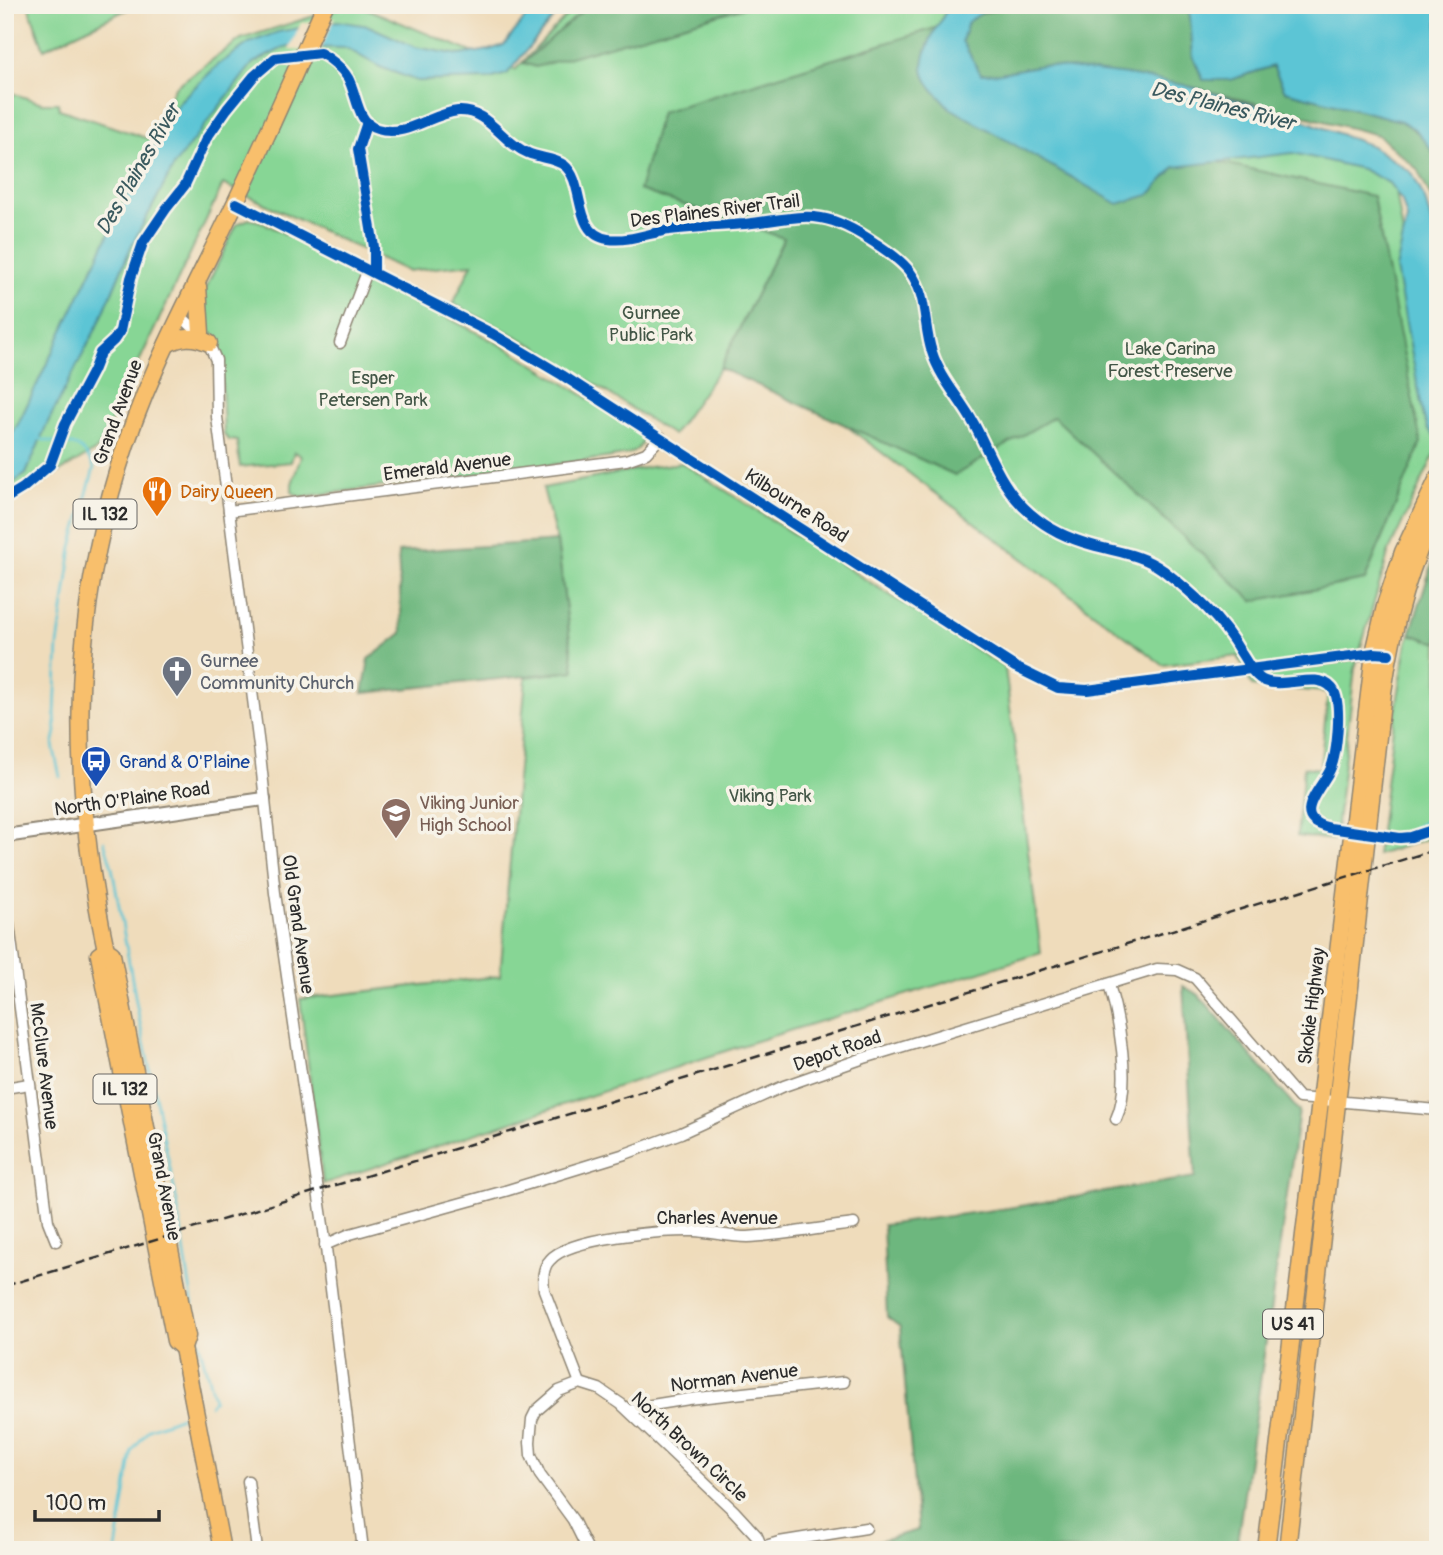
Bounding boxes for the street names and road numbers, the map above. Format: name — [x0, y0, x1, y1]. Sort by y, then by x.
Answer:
street label: Des Plaines River Trail — [629, 189, 801, 233]
street label: Grand Avenue — [88, 356, 148, 468]
street label: Emerald Avenue — [382, 447, 513, 487]
street label: Kilbourne Road — [740, 463, 853, 548]
road number: IL 132 — [74, 500, 136, 528]
street label: North O'Plaine Road — [53, 776, 212, 822]
street label: Old Grand Avenue — [276, 853, 320, 996]
street label: Skokie Highway — [1293, 946, 1331, 1066]
street label: McClure Avenue — [24, 1001, 64, 1131]
street label: Depot Road — [790, 1025, 885, 1077]
road number: IL 132 — [94, 1074, 156, 1104]
street label: Grand Avenue — [142, 1130, 186, 1243]
street label: Charles Avenue — [656, 1206, 778, 1230]
road number: US 41 — [1263, 1310, 1323, 1338]
street label: Norman Avenue — [669, 1358, 800, 1398]
street label: North Brown Circle — [626, 1387, 753, 1507]

